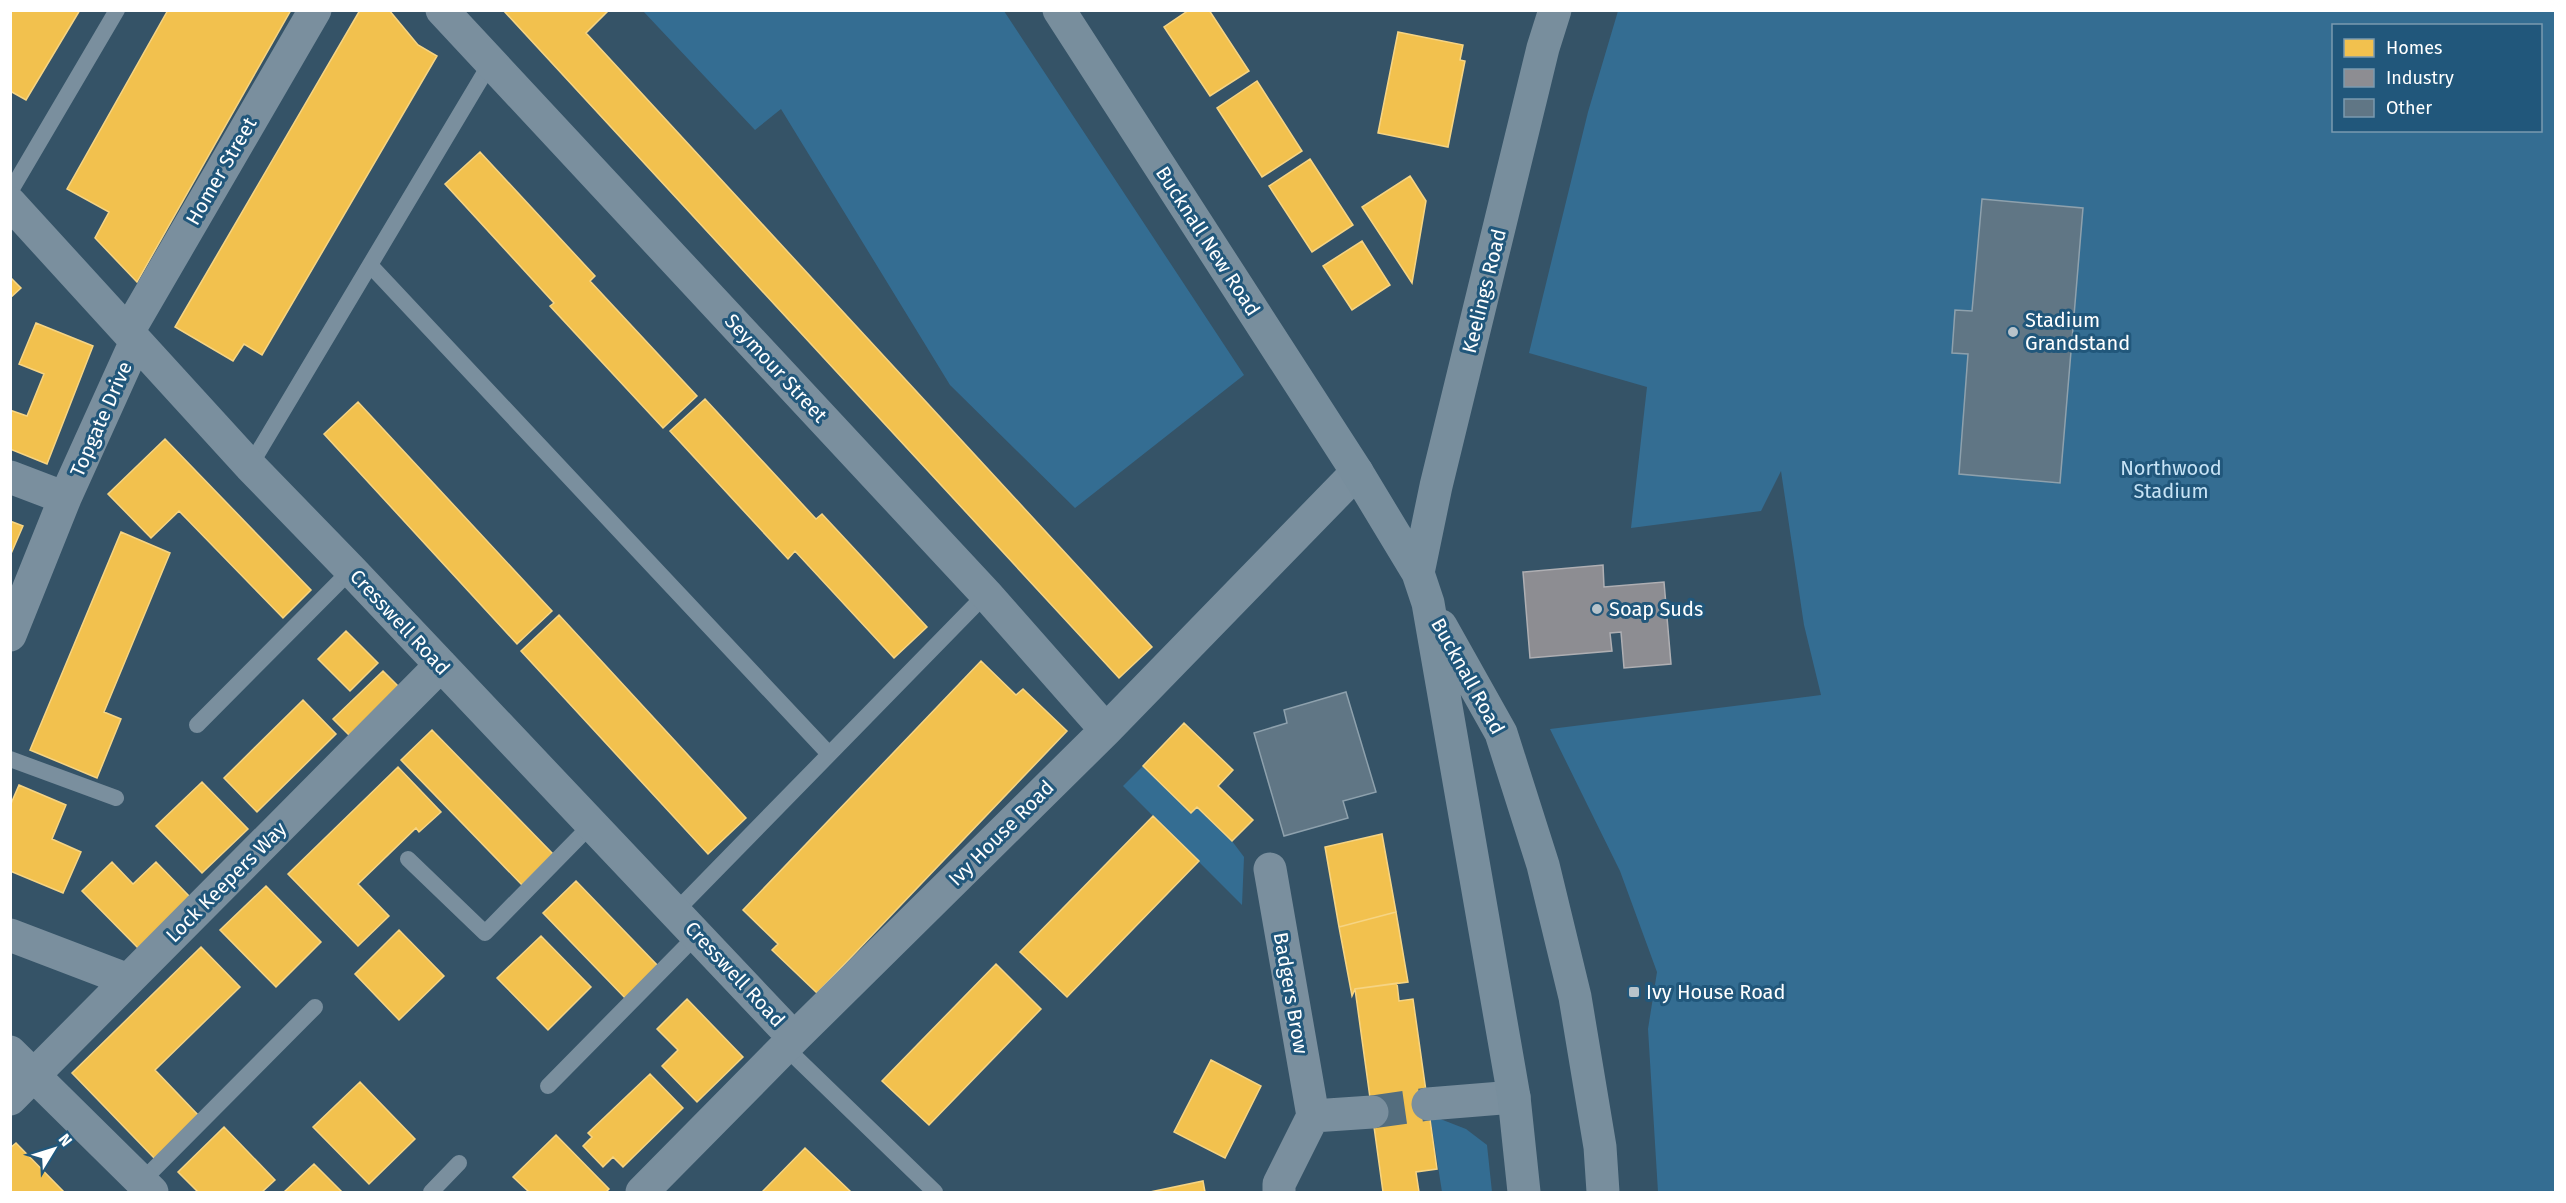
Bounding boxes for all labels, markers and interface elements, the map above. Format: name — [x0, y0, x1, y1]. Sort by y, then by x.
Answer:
legend — [2332, 24, 2542, 132]
text: Homes — [2386, 37, 2442, 59]
text: Industry — [2386, 67, 2454, 89]
text: Other — [2386, 97, 2432, 119]
street label: Homer Street — [180, 112, 262, 229]
street label: Bucknall New Road — [1151, 162, 1265, 320]
street label: Keelings Road — [1457, 226, 1511, 356]
place label: Stadium Grandstand — [2025, 308, 2130, 355]
street label: Seymour Street — [720, 309, 833, 428]
marker: Stadium Grandstand — [2006, 325, 2020, 339]
street label: Topgate Drive — [65, 358, 137, 480]
park label: Northwood Stadium — [2120, 456, 2222, 503]
street label: Cresswell Road — [345, 564, 455, 680]
place label: Soap Suds — [1609, 597, 1703, 621]
marker: Soap Suds — [1590, 602, 1604, 616]
street label: Bucknall Road — [1426, 614, 1510, 738]
street label: Ivy House Road — [943, 775, 1059, 891]
street label: Lock Keepers Way — [161, 817, 291, 947]
street label: Cresswell Road — [680, 916, 790, 1032]
street label: Badgers Brow — [1268, 930, 1314, 1056]
place label: Ivy House Road — [1646, 980, 1785, 1004]
marker: Ivy House Road — [1627, 985, 1641, 999]
north arrow — [24, 1119, 84, 1179]
text: N — [55, 1130, 76, 1150]

